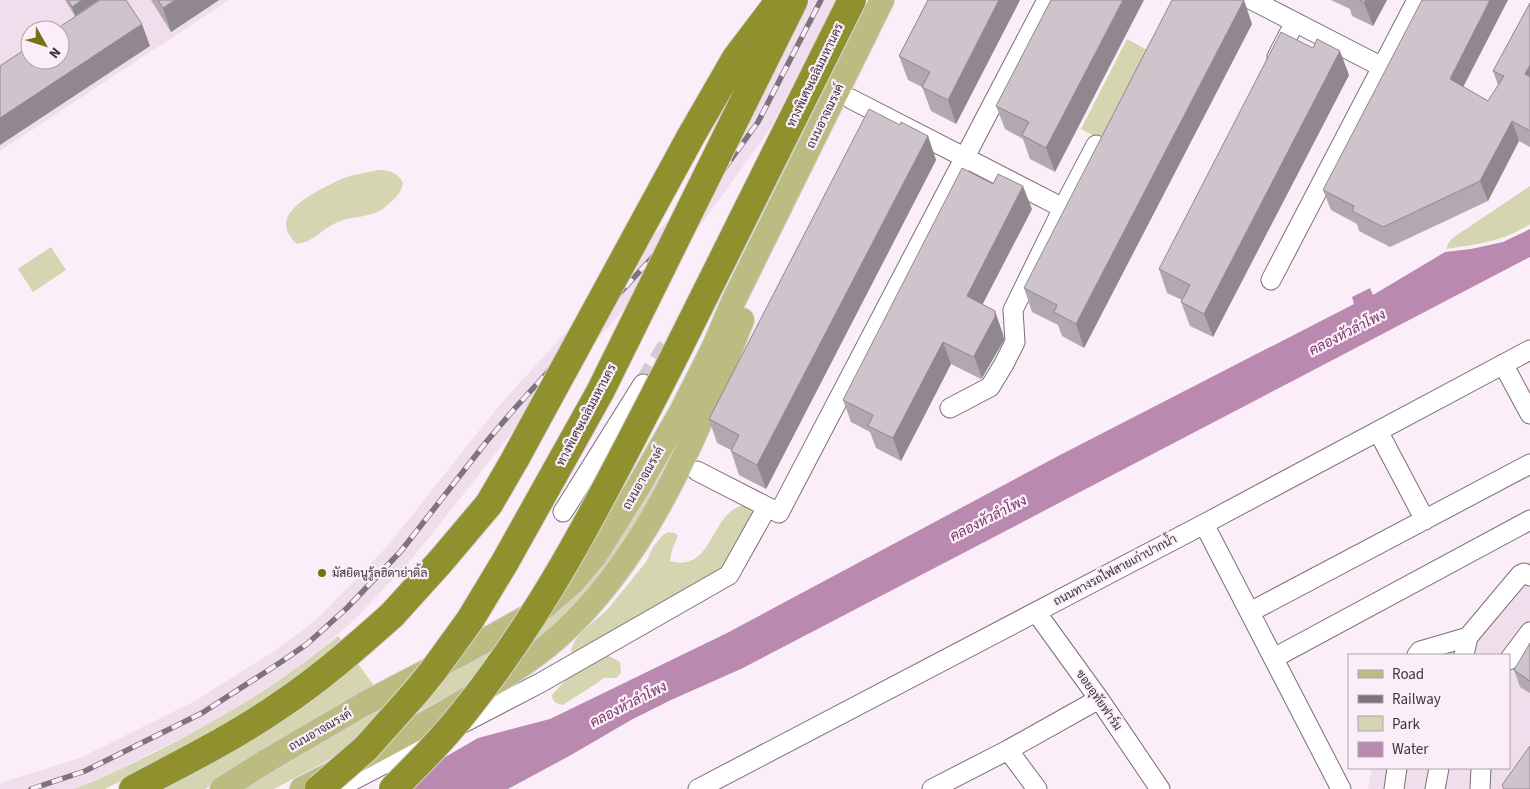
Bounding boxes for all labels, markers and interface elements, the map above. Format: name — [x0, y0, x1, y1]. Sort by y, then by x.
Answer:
north arrow — [20, 20, 70, 70]
street label: ทางพิเศษเฉลิมมหานคร — [783, 20, 848, 130]
text: N — [44, 43, 65, 62]
street label: ถนนอาจณรงค์ — [802, 81, 848, 152]
water label: คลองหัวลำโพง — [1306, 305, 1389, 361]
street label: ทางพิเศษเฉลิมมหานคร — [552, 361, 621, 469]
street label: ถนนอาจณรงค์ — [619, 444, 668, 513]
water label: คลองหัวลำโพง — [947, 491, 1030, 547]
street label: ถนนทางรถไฟสายเก่าปากน้ำ — [1049, 528, 1180, 610]
place label: มัสยิดนูรู้ลฮิดาย่าติ้ล — [332, 563, 427, 582]
marker: มัสยิดนูรู้ลฮิดาย่าติ้ล — [316, 567, 328, 579]
legend — [1348, 654, 1510, 769]
text: Road — [1392, 664, 1424, 685]
street label: ซอยอุทัยฟาร์ม — [1071, 666, 1126, 734]
water label: คลองหัวลำโพง — [587, 677, 670, 733]
text: Railway — [1392, 689, 1441, 710]
street label: ถนนอาจณรงค์ — [286, 706, 355, 755]
text: Park — [1392, 714, 1421, 735]
text: Water — [1392, 739, 1429, 760]

